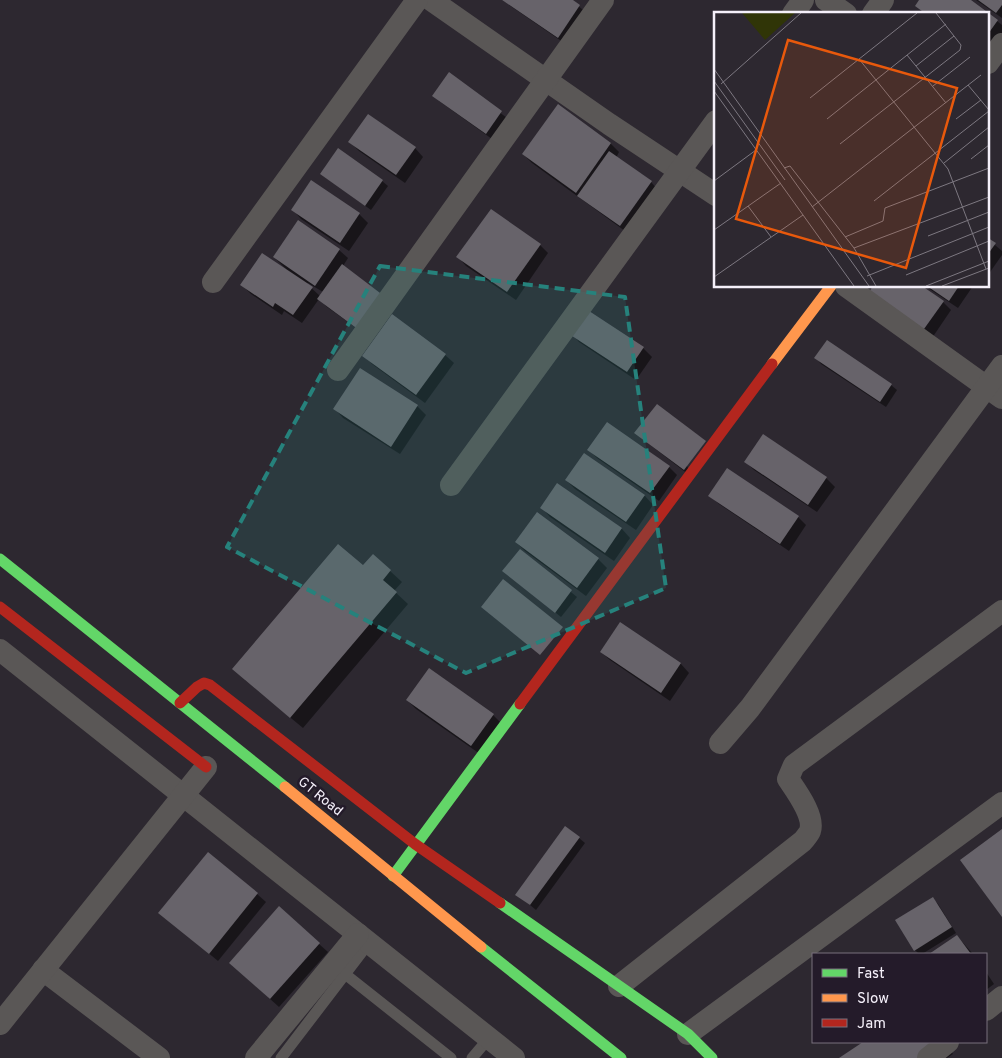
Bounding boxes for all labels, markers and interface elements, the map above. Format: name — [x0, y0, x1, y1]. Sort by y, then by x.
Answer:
inset map — [714, 12, 990, 288]
street label: GT Road — [294, 774, 346, 820]
legend — [812, 953, 987, 1043]
text: Fast — [857, 965, 885, 984]
text: Slow — [857, 990, 889, 1009]
text: Jam — [857, 1015, 886, 1034]

